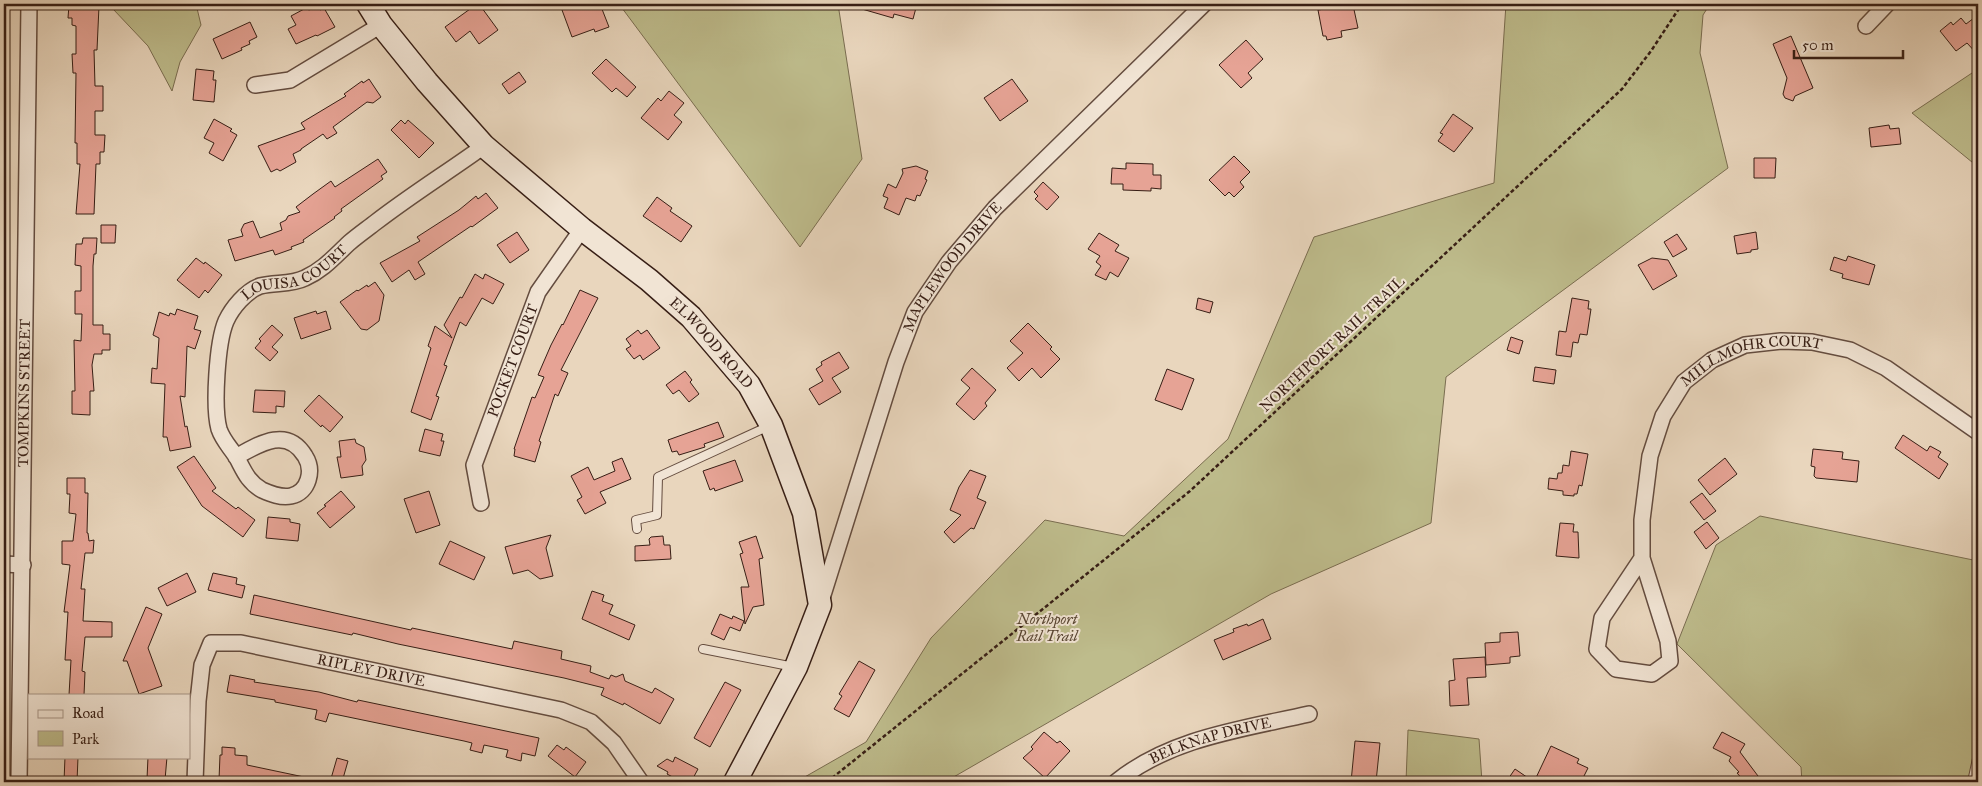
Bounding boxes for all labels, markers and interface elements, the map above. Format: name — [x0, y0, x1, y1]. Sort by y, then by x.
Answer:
scale bar — [1794, 28, 1903, 60]
text: 50 m — [1802, 36, 1834, 54]
street label: MAPLEWOOD DRIVE — [899, 197, 1005, 334]
street label: LOUISA COURT — [237, 241, 351, 304]
street label: NORTHPORT RAIL TRAIL — [1256, 272, 1408, 416]
street label: ELWOOD ROAD — [666, 293, 757, 392]
street label: POCKET COURT — [484, 302, 542, 420]
street label: TOMPKINS STREET — [14, 319, 34, 467]
street label: MILLMOHR COURT — [1677, 332, 1824, 390]
park label: Northport Rail Trail — [1015, 610, 1080, 645]
street label: RIPLEY DRIVE — [315, 650, 427, 690]
legend — [28, 694, 190, 758]
text: Road — [72, 704, 104, 722]
street label: BELKNAP DRIVE — [1146, 713, 1273, 768]
text: Park — [72, 730, 99, 748]

